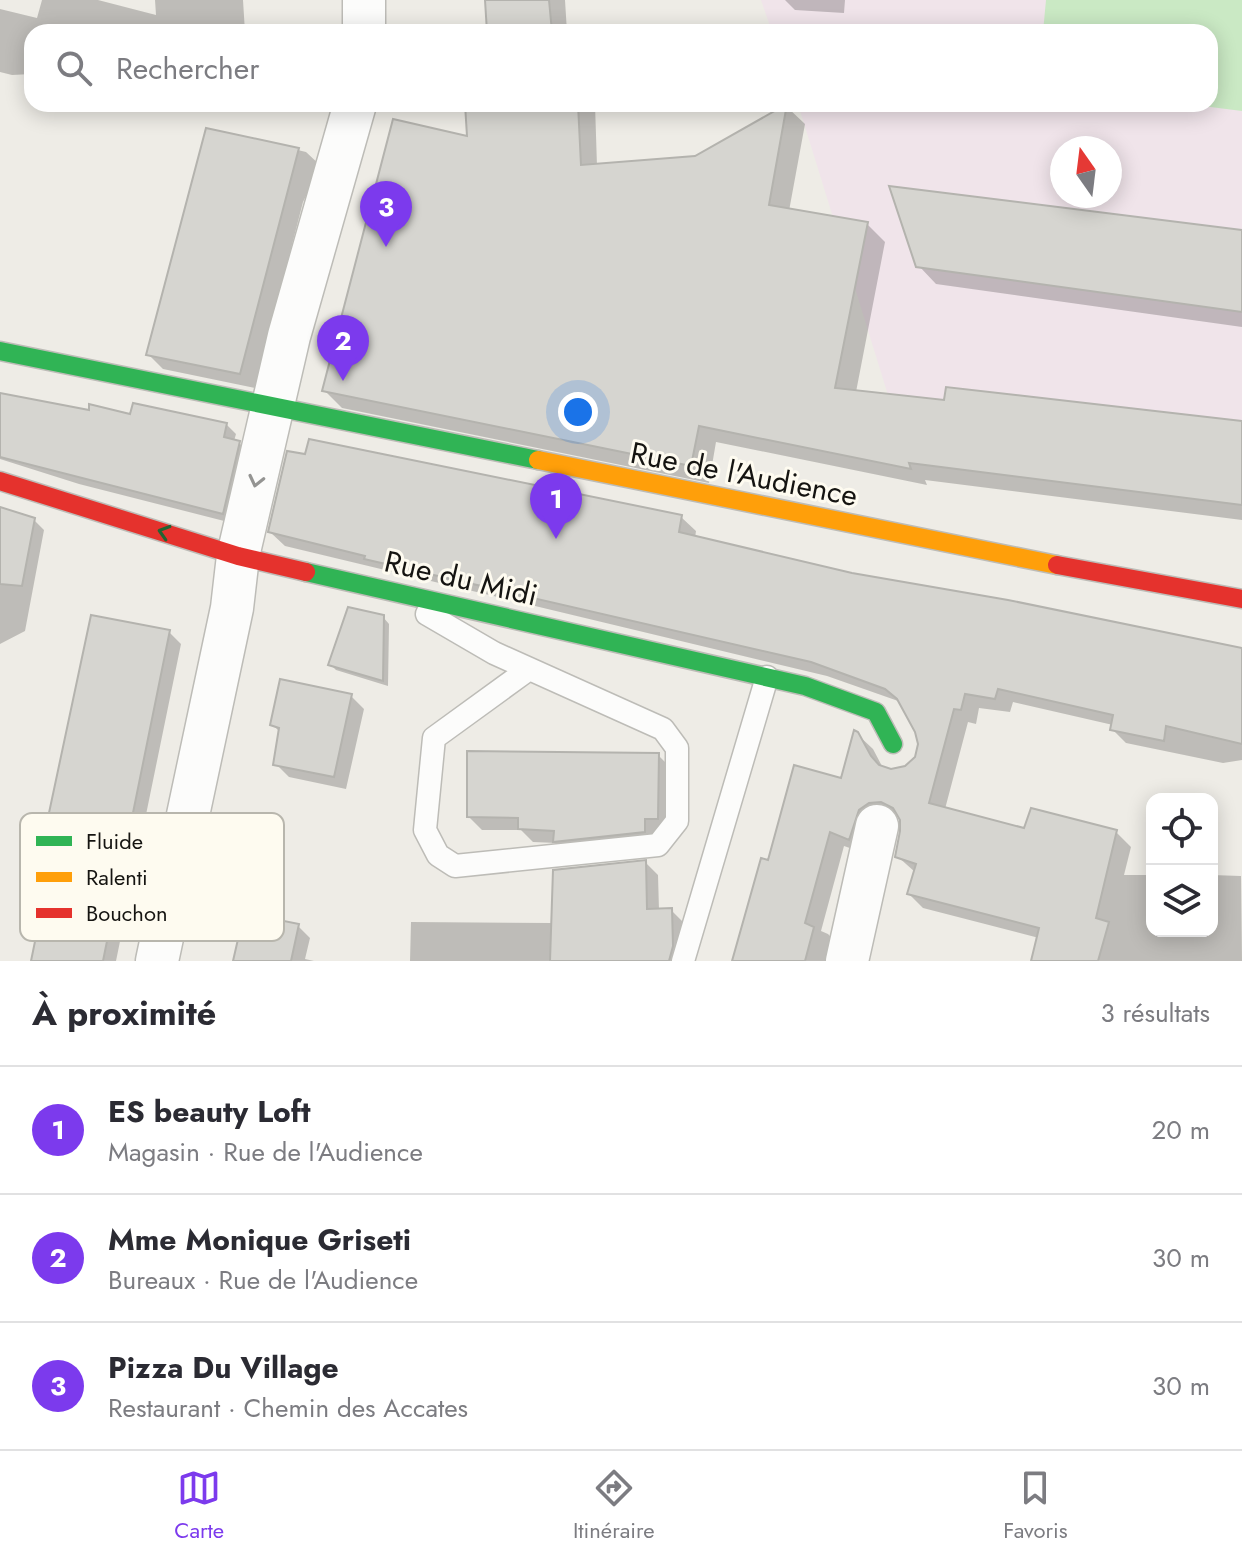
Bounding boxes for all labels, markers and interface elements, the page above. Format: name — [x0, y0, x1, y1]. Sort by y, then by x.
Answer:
search box — [24, 24, 1218, 112]
icon: search — [52, 46, 96, 90]
text: Rechercher — [116, 47, 259, 90]
north arrow — [1050, 136, 1122, 208]
pin: 3 — [360, 181, 412, 247]
pin: 2 — [317, 315, 369, 381]
your location — [558, 392, 598, 432]
street label: Rue de l'Audience — [627, 431, 861, 517]
pin: 1 — [530, 473, 582, 539]
one-way arrow — [248, 474, 265, 488]
one-way arrow — [157, 525, 171, 541]
street label: Rue du Midi — [380, 540, 542, 616]
map controls — [1146, 793, 1218, 937]
button: locate — [1146, 793, 1218, 865]
legend — [20, 813, 284, 941]
text: Fluide — [86, 825, 143, 857]
text: Ralenti — [86, 861, 148, 893]
button: layers — [1146, 865, 1218, 937]
text: Bouchon — [86, 897, 167, 929]
text: À proximité — [32, 989, 216, 1038]
text: 3 résultats — [1101, 994, 1210, 1032]
text: ES beauty Loft — [108, 1090, 311, 1133]
text: 1 — [51, 1111, 65, 1149]
text: 20 m — [1152, 1111, 1210, 1149]
text: Magasin · Rue de l'Audience — [108, 1133, 423, 1171]
text: Mme Monique Griseti — [108, 1218, 411, 1261]
text: 2 — [49, 1239, 67, 1277]
text: 30 m — [1152, 1239, 1210, 1277]
text: Bureaux · Rue de l'Audience — [108, 1261, 418, 1299]
text: Pizza Du Village — [108, 1346, 339, 1389]
text: 3 — [50, 1367, 66, 1405]
text: 30 m — [1152, 1367, 1210, 1405]
text: Restaurant · Chemin des Accates — [108, 1389, 468, 1427]
tab: Carte — [174, 1466, 224, 1546]
tab: Itinéraire — [573, 1466, 655, 1546]
tab: Favoris — [1003, 1466, 1068, 1546]

